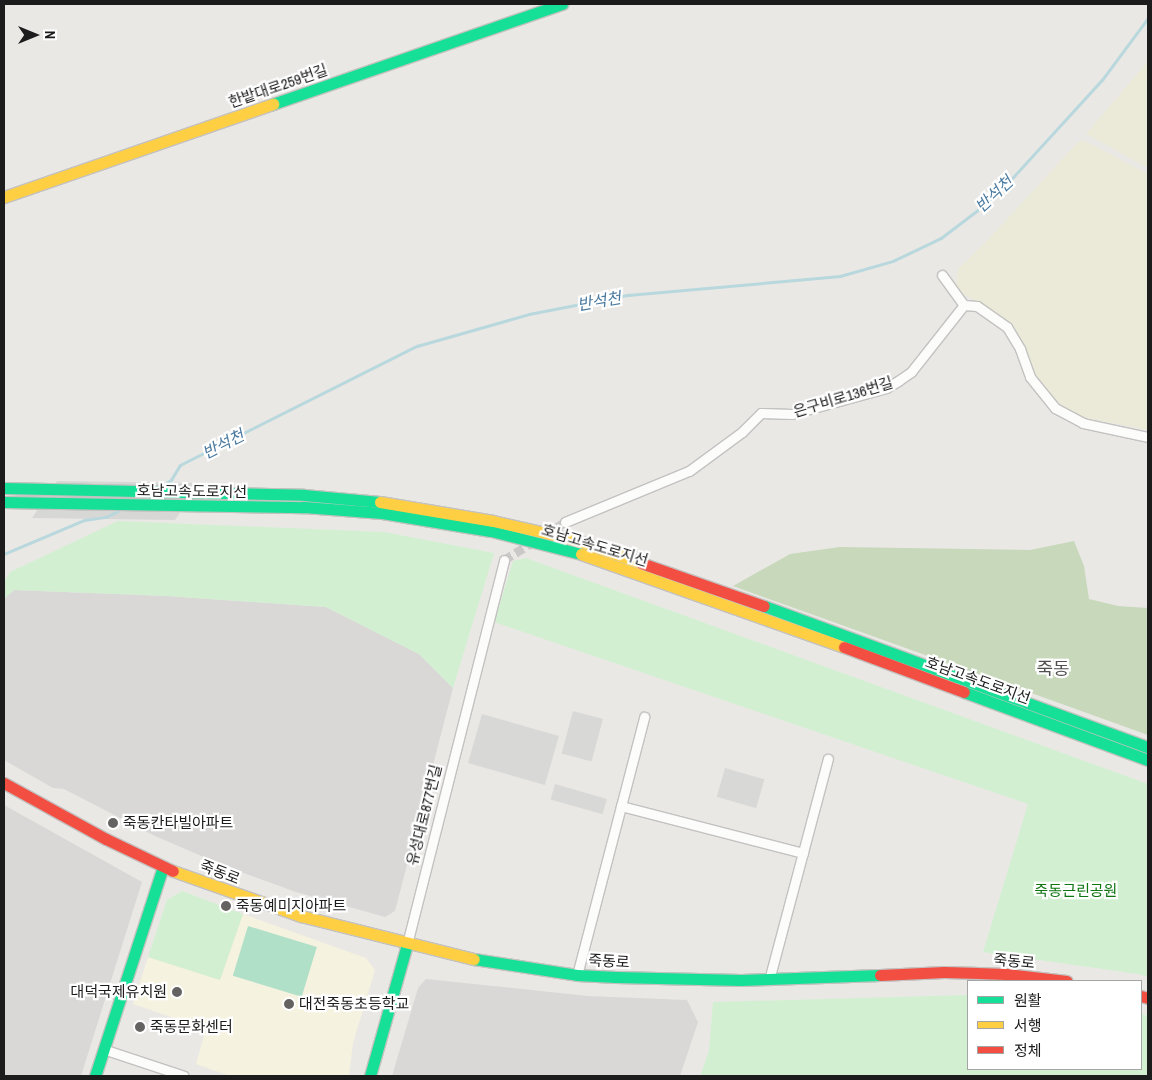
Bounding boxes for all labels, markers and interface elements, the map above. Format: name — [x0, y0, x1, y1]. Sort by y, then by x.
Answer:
north arrow — [10, 10, 60, 60]
text: N — [41, 31, 59, 39]
street label: 한밭대로259번길 — [226, 61, 330, 111]
water label: 반석천 — [971, 172, 1017, 216]
water label: 반석천 — [576, 288, 622, 314]
street label: 은구비로136번길 — [791, 373, 895, 421]
water label: 반석천 — [199, 425, 247, 463]
street label: 호남고속도로지선 — [137, 481, 247, 501]
street label: 호남고속도로지선 — [540, 520, 650, 570]
street label: 호남고속도로지선 — [923, 653, 1033, 707]
district label: 죽동 — [1036, 658, 1070, 680]
street label: 유성대로877번길 — [403, 763, 445, 867]
place label: 죽동칸타빌아파트 — [123, 814, 233, 832]
marker: 죽동칸타빌아파트 — [107, 817, 119, 829]
street label: 죽동로 — [197, 856, 243, 888]
park label: 죽동근린공원 — [1035, 882, 1117, 900]
place label: 죽동예미지아파트 — [236, 897, 346, 915]
marker: 죽동예미지아파트 — [220, 900, 232, 912]
street label: 죽동로 — [993, 950, 1035, 972]
street label: 죽동로 — [588, 951, 630, 971]
legend — [967, 980, 1142, 1070]
place label: 대덕국제유치원 — [70, 983, 167, 1001]
marker: 대덕국제유치원 — [171, 986, 183, 998]
text: 원활 — [1014, 990, 1042, 1011]
place label: 대전죽동초등학교 — [299, 995, 409, 1013]
marker: 대전죽동초등학교 — [283, 998, 295, 1010]
text: 서행 — [1014, 1015, 1042, 1036]
place label: 죽동문화센터 — [150, 1018, 233, 1036]
marker: 죽동문화센터 — [134, 1021, 146, 1033]
text: 정체 — [1014, 1040, 1042, 1061]

